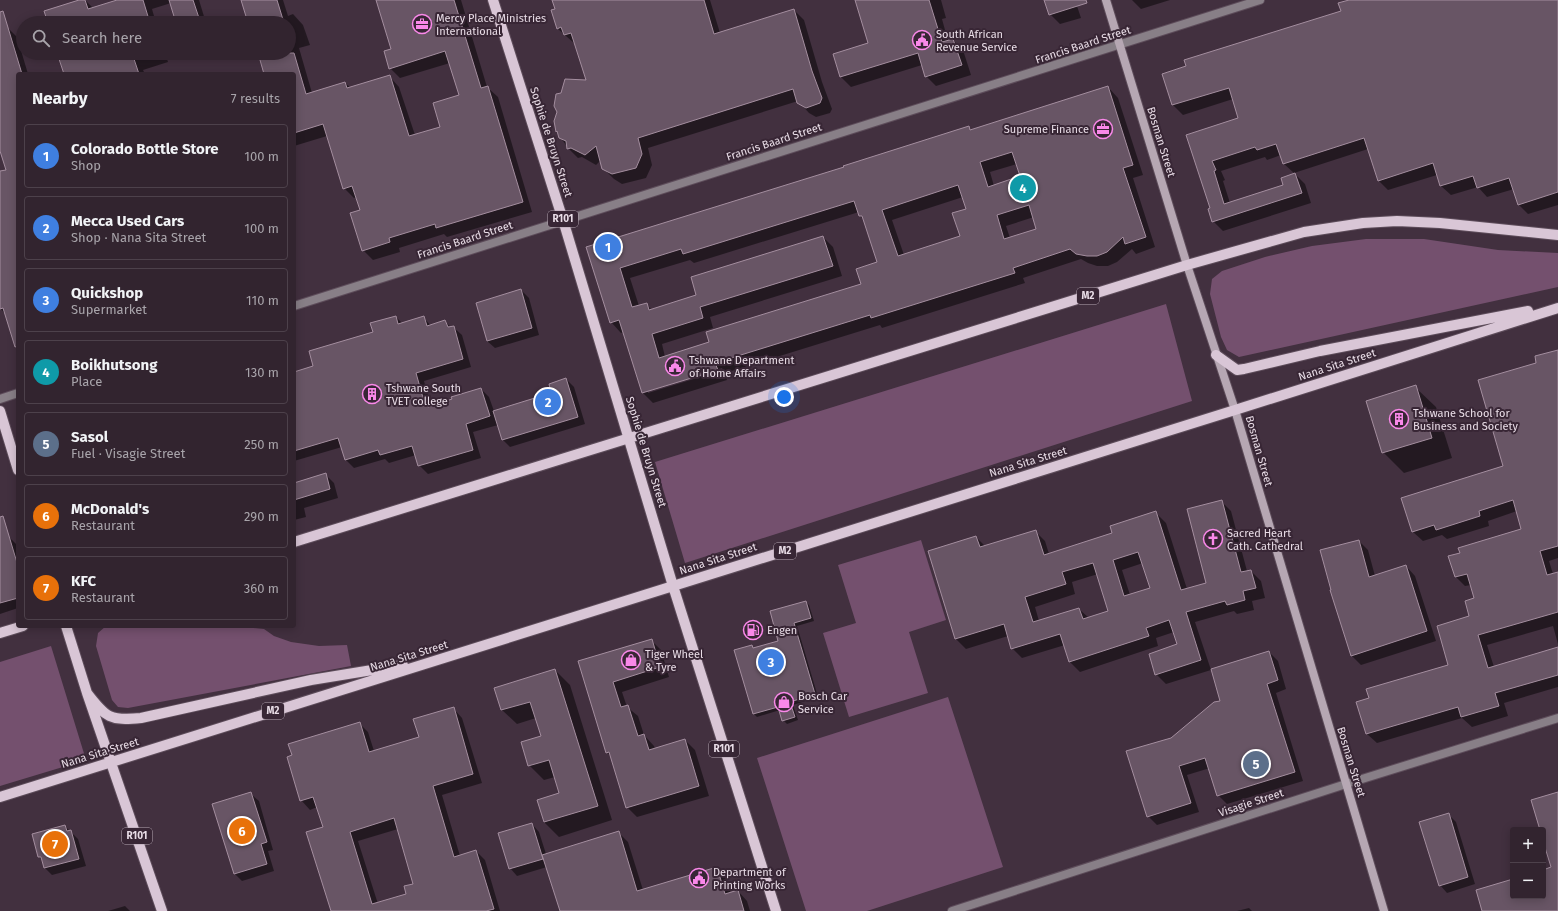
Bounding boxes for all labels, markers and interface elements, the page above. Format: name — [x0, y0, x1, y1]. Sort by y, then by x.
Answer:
place label: Mercy Place Ministries International — [436, 12, 546, 38]
office icon: Mercy Place Ministries International — [411, 13, 433, 35]
search box — [16, 16, 296, 60]
street label: Francis Baard Street — [1034, 23, 1132, 67]
icon: search — [30, 27, 52, 49]
place label: South African Revenue Service — [936, 28, 1017, 54]
text: Search here — [62, 29, 142, 47]
public building icon: South African Revenue Service — [911, 29, 933, 51]
street label: Sophie de Bruyn Street — [527, 85, 575, 199]
text: Nearby — [32, 88, 87, 109]
text: 7 results — [231, 91, 280, 106]
street label: Bosman Street — [1144, 105, 1178, 179]
office icon: Supreme Finance — [1092, 118, 1114, 140]
street label: Francis Baard Street — [725, 120, 823, 164]
place label: Supreme Finance — [1004, 123, 1089, 136]
text: Colorado Bottle Store — [71, 140, 219, 158]
text: 1 — [43, 149, 49, 164]
text: 100 m — [244, 149, 279, 164]
text: Shop — [71, 158, 101, 173]
pin: 4 — [1010, 173, 1036, 203]
road number: R101 — [548, 211, 578, 227]
text: Mecca Used Cars — [71, 212, 184, 230]
street label: Francis Baard Street — [416, 218, 514, 262]
text: 2 — [43, 221, 49, 236]
text: 100 m — [244, 221, 279, 236]
text: Shop · Nana Sita Street — [71, 230, 206, 245]
pin: 1 — [595, 232, 621, 262]
text: Quickshop — [71, 284, 143, 302]
road number: M2 — [1077, 288, 1099, 304]
text: 3 — [43, 293, 49, 308]
text: 110 m — [246, 293, 279, 308]
text: Supermarket — [71, 302, 147, 317]
street label: Nana Sita Street — [1297, 346, 1377, 384]
place label: Tshwane Department of Home Affairs — [689, 354, 794, 380]
public building icon: Tshwane Department of Home Affairs — [664, 355, 686, 377]
text: Boikhutsong — [71, 356, 157, 374]
text: 4 — [42, 365, 50, 380]
text: 130 m — [245, 365, 279, 380]
text: Place — [71, 374, 102, 389]
place label: Tshwane South TVET college — [386, 382, 461, 408]
building icon: Tshwane South TVET college — [361, 383, 383, 405]
pin: 2 — [535, 387, 561, 417]
your location — [774, 387, 794, 407]
street label: Sophie de Bruyn Street — [623, 395, 669, 509]
place label: Tshwane School for Business and Society — [1413, 407, 1518, 433]
building icon: Tshwane School for Business and Society — [1388, 408, 1410, 430]
street label: Bosman Street — [1243, 414, 1275, 488]
text: Sasol — [71, 428, 108, 446]
text: 5 — [43, 437, 49, 452]
text: 250 m — [244, 437, 279, 452]
street label: Nana Sita Street — [988, 444, 1068, 480]
text: Fuel · Visagie Street — [71, 446, 185, 461]
text: McDonald's — [71, 500, 149, 518]
text: 6 — [42, 509, 50, 524]
text: 290 m — [244, 509, 279, 524]
text: Restaurant — [71, 518, 135, 533]
place label: Sacred Heart Cath. Cathedral — [1227, 527, 1303, 553]
church icon: Sacred Heart Cath. Cathedral — [1202, 528, 1224, 550]
street label: Nana Sita Street — [678, 540, 758, 578]
road number: M2 — [774, 543, 796, 559]
text: KFC — [71, 572, 96, 590]
text: 7 — [43, 581, 49, 596]
text: 360 m — [244, 581, 279, 596]
text: Restaurant — [71, 590, 135, 605]
fuel station icon: Engen — [742, 619, 764, 641]
place label: Engen — [767, 624, 797, 637]
street label: Nana Sita Street — [369, 638, 449, 674]
pin: 3 — [758, 647, 784, 677]
place label: Tiger Wheel & Tyre — [645, 648, 703, 674]
shop icon: Tiger Wheel & Tyre — [620, 649, 642, 671]
place label: Bosch Car Service — [798, 690, 848, 716]
shop icon: Bosch Car Service — [773, 691, 795, 713]
road number: M2 — [262, 703, 284, 719]
street label: Bosman Street — [1334, 725, 1368, 799]
street label: Nana Sita Street — [60, 735, 140, 771]
road number: R101 — [709, 741, 739, 757]
pin: 5 — [1243, 749, 1269, 779]
street label: Visagie Street — [1217, 786, 1285, 820]
pin: 6 — [229, 816, 255, 846]
map controls — [1510, 827, 1546, 899]
button: + — [1510, 827, 1546, 863]
road number: R101 — [122, 828, 152, 844]
pin: 7 — [42, 829, 68, 859]
button: − — [1510, 863, 1546, 899]
place label: Department of Printing Works — [713, 866, 787, 892]
public building icon: Department of Printing Works — [688, 867, 710, 889]

